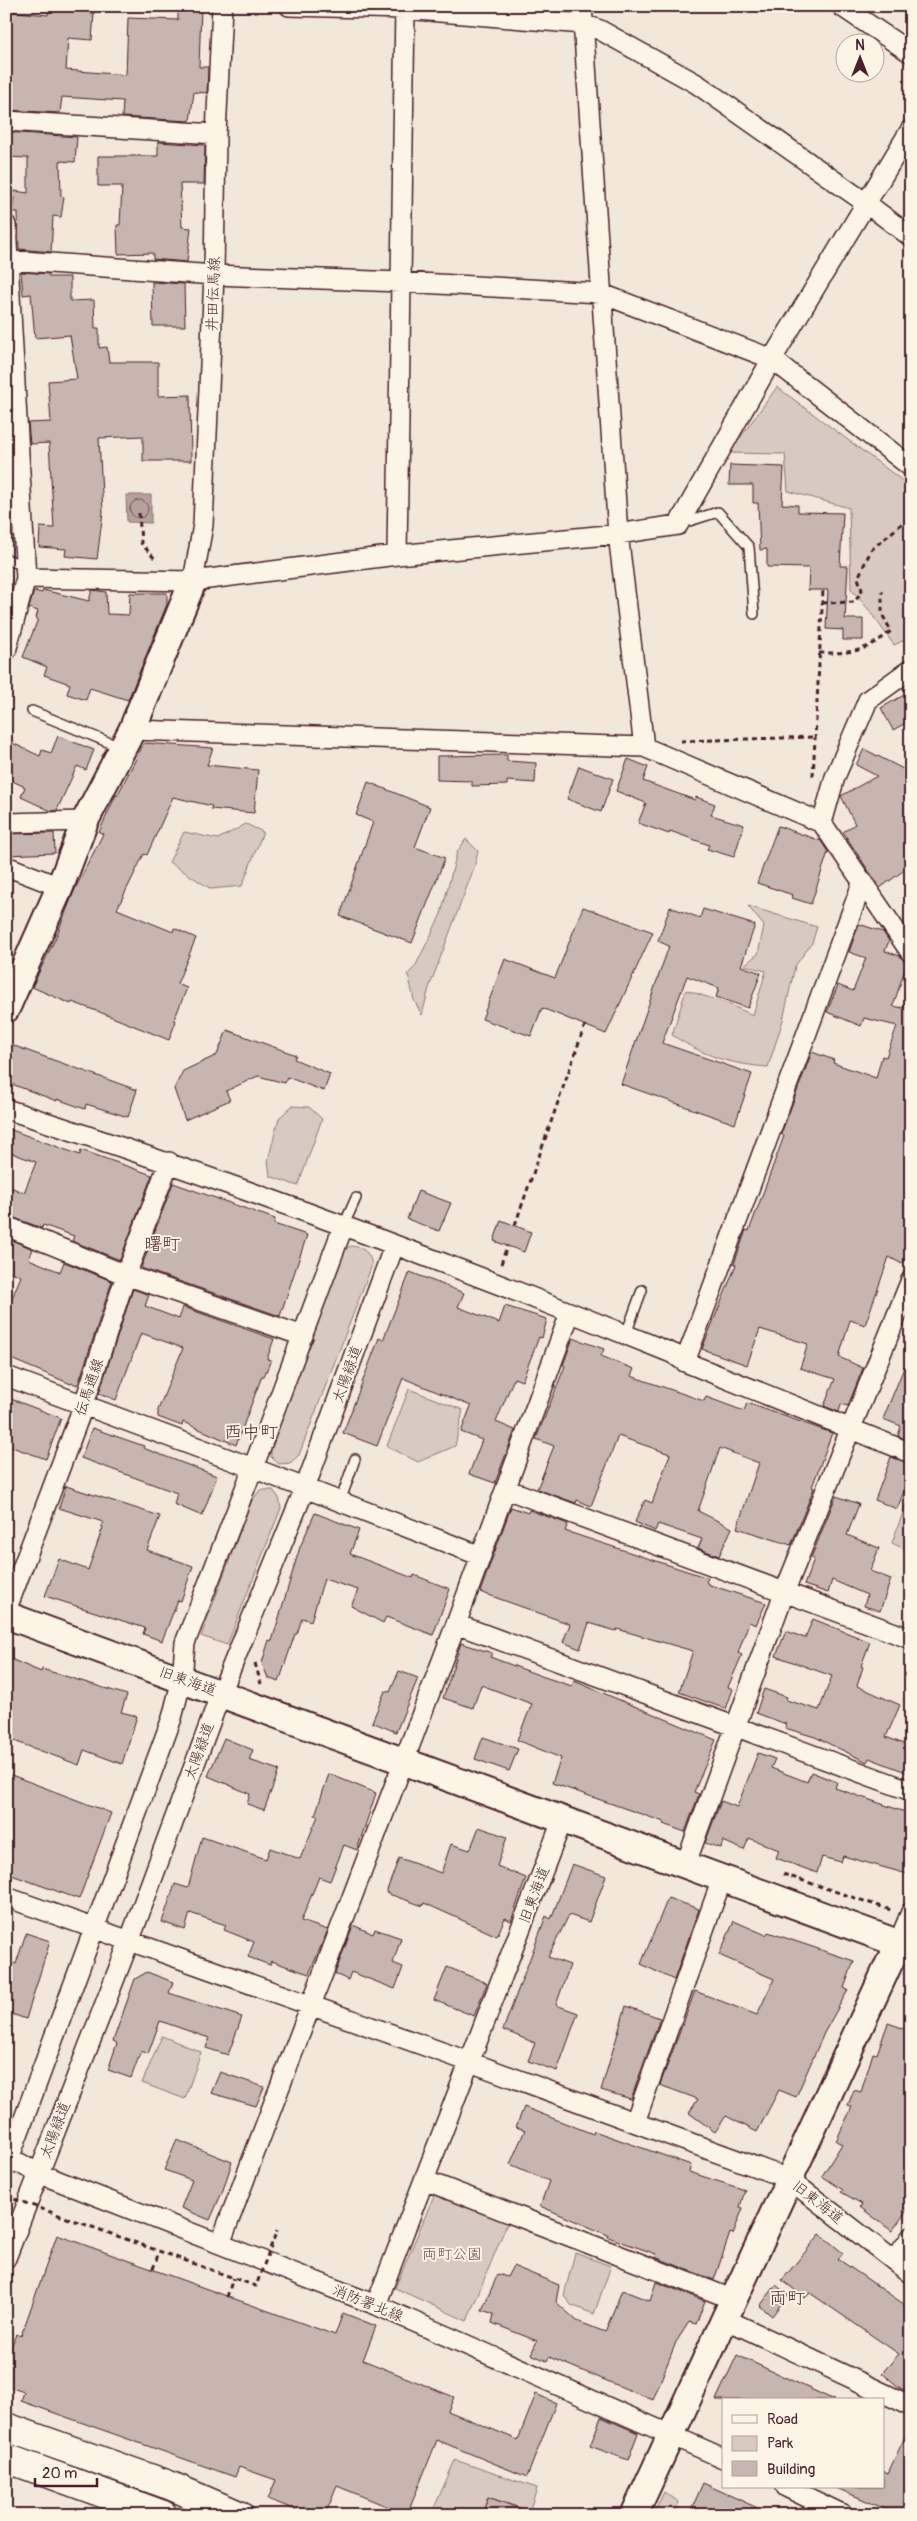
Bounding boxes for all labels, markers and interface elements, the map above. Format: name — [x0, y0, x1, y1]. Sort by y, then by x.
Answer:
north arrow — [834, 32, 884, 82]
text: N — [855, 37, 865, 54]
street label: 井田伝馬線 — [203, 256, 224, 332]
district label: 曙町 — [144, 1233, 180, 1256]
street label: 太陽緑道 — [328, 1343, 367, 1406]
street label: 伝馬通線 — [71, 1356, 108, 1419]
district label: 西中町 — [224, 1421, 278, 1444]
street label: 旧東海道 — [156, 1662, 219, 1701]
street label: 太陽緑道 — [180, 1720, 219, 1783]
street label: 旧東海道 — [515, 1864, 554, 1927]
street label: 太陽緑道 — [36, 2099, 75, 2162]
street label: 旧東海道 — [788, 2176, 847, 2228]
park label: 両町公園 — [422, 2245, 482, 2264]
street label: 消防署北線 — [329, 2281, 406, 2326]
district label: 両町 — [769, 2287, 805, 2310]
legend — [722, 2398, 884, 2488]
text: Road — [767, 2410, 798, 2429]
text: Park — [767, 2434, 794, 2453]
scale bar — [35, 2456, 98, 2488]
text: Building — [767, 2460, 815, 2479]
text: 20 m — [42, 2464, 77, 2483]

